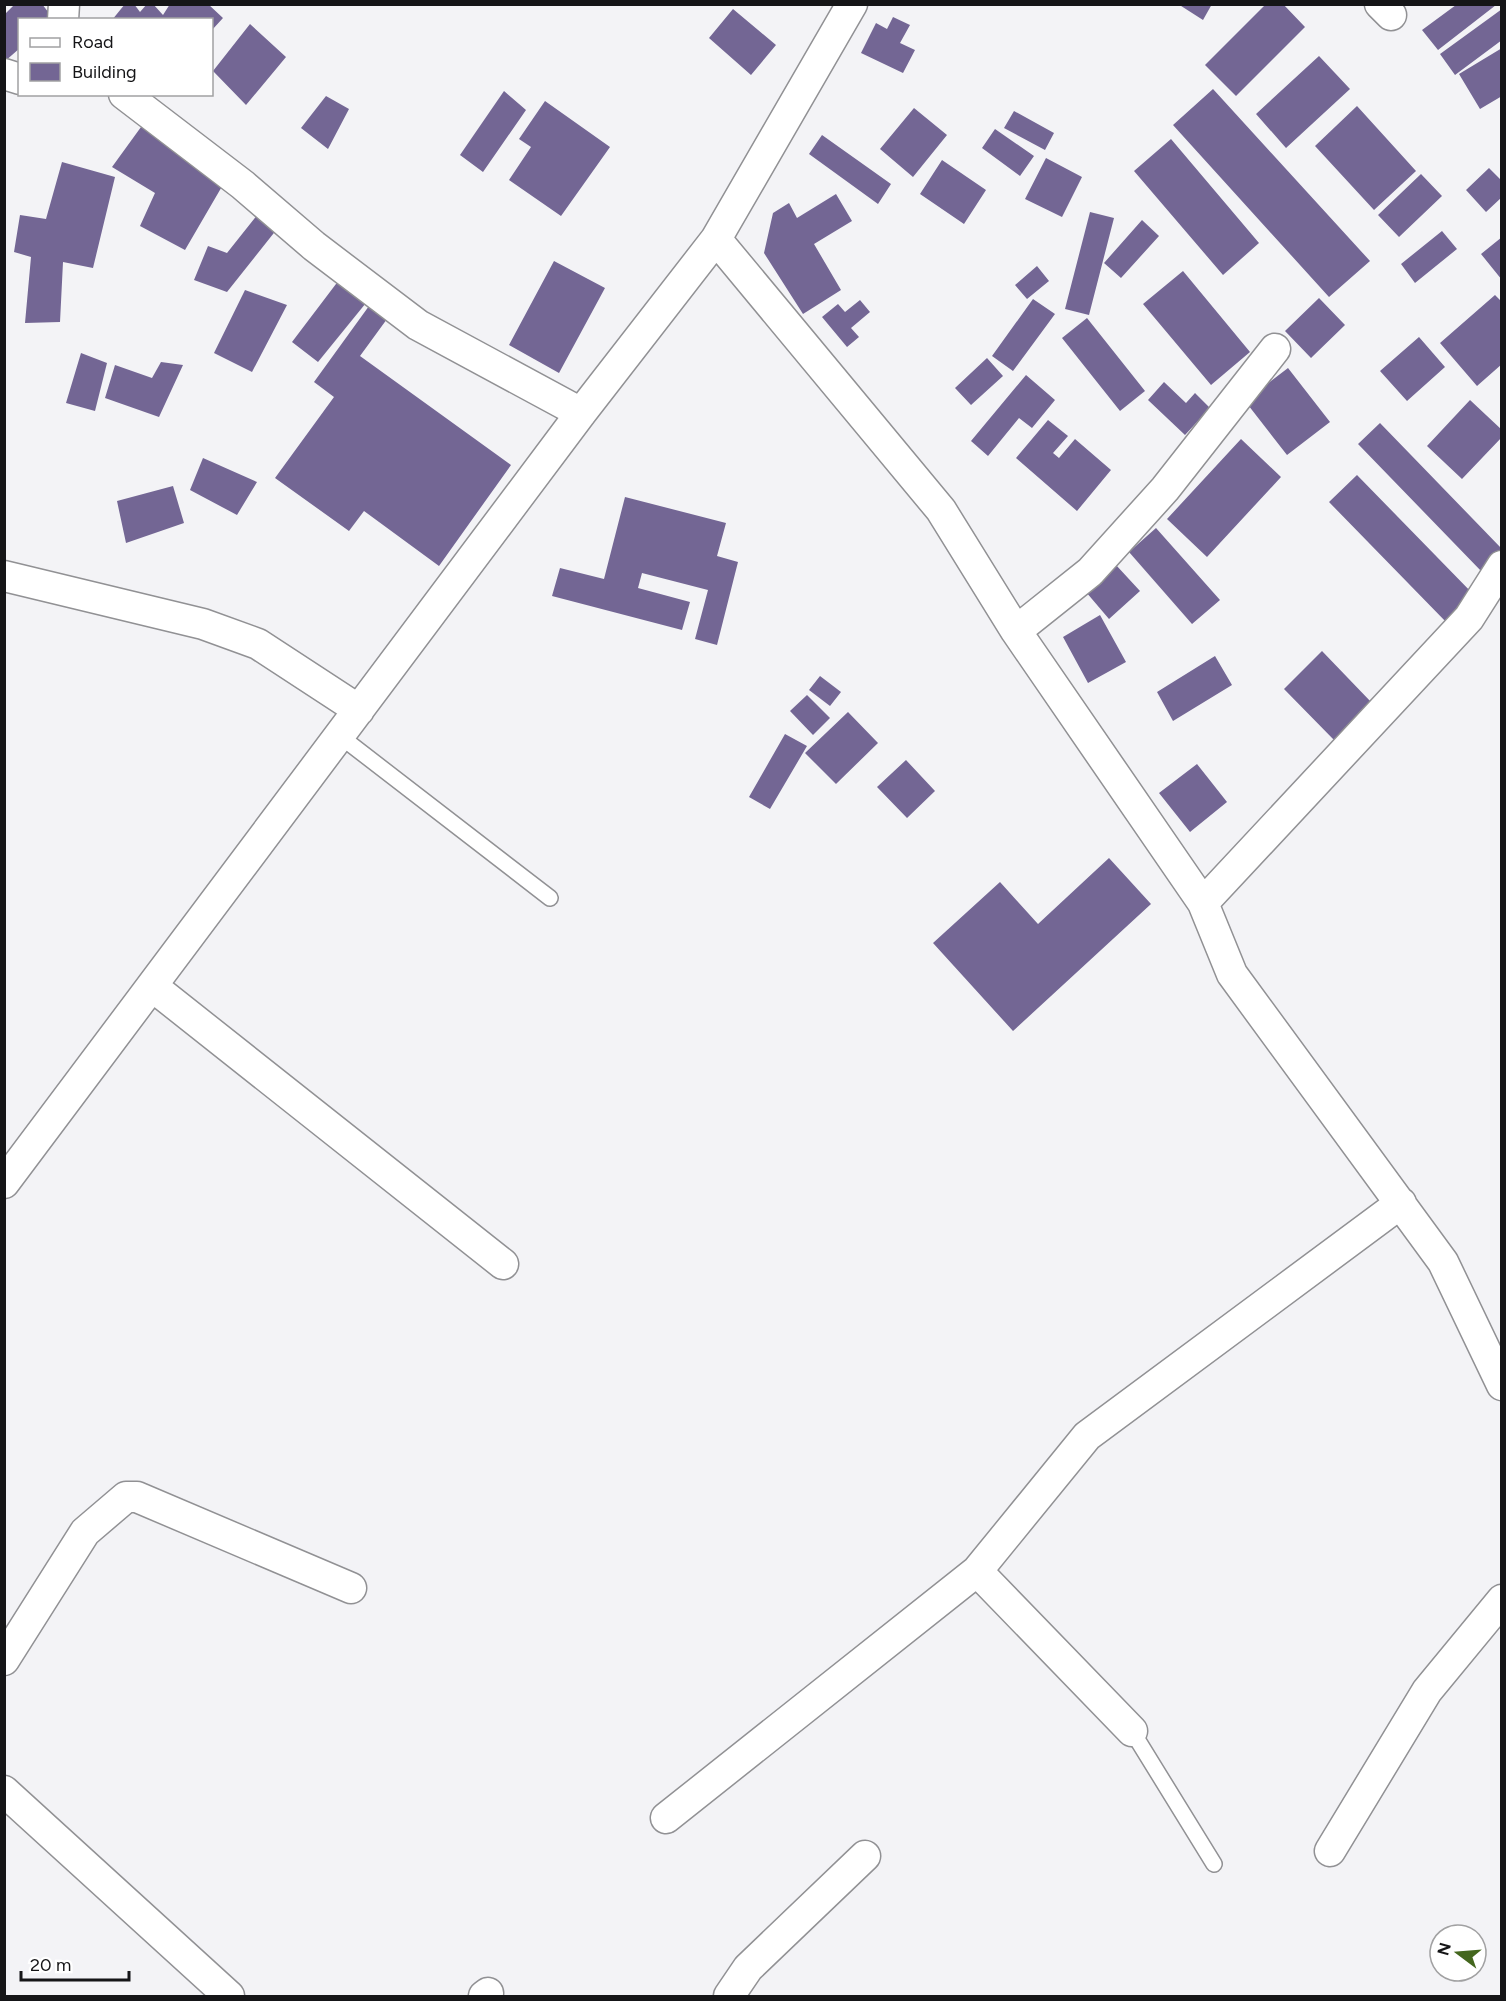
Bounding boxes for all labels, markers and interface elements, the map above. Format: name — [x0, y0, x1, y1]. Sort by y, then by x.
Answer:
legend — [18, 18, 213, 96]
text: Road — [72, 31, 113, 53]
text: Building — [72, 61, 137, 83]
north arrow — [1428, 1923, 1488, 1983]
text: N — [1433, 1940, 1455, 1958]
scale bar — [21, 1944, 129, 1982]
text: 20 m — [30, 1954, 71, 1976]

